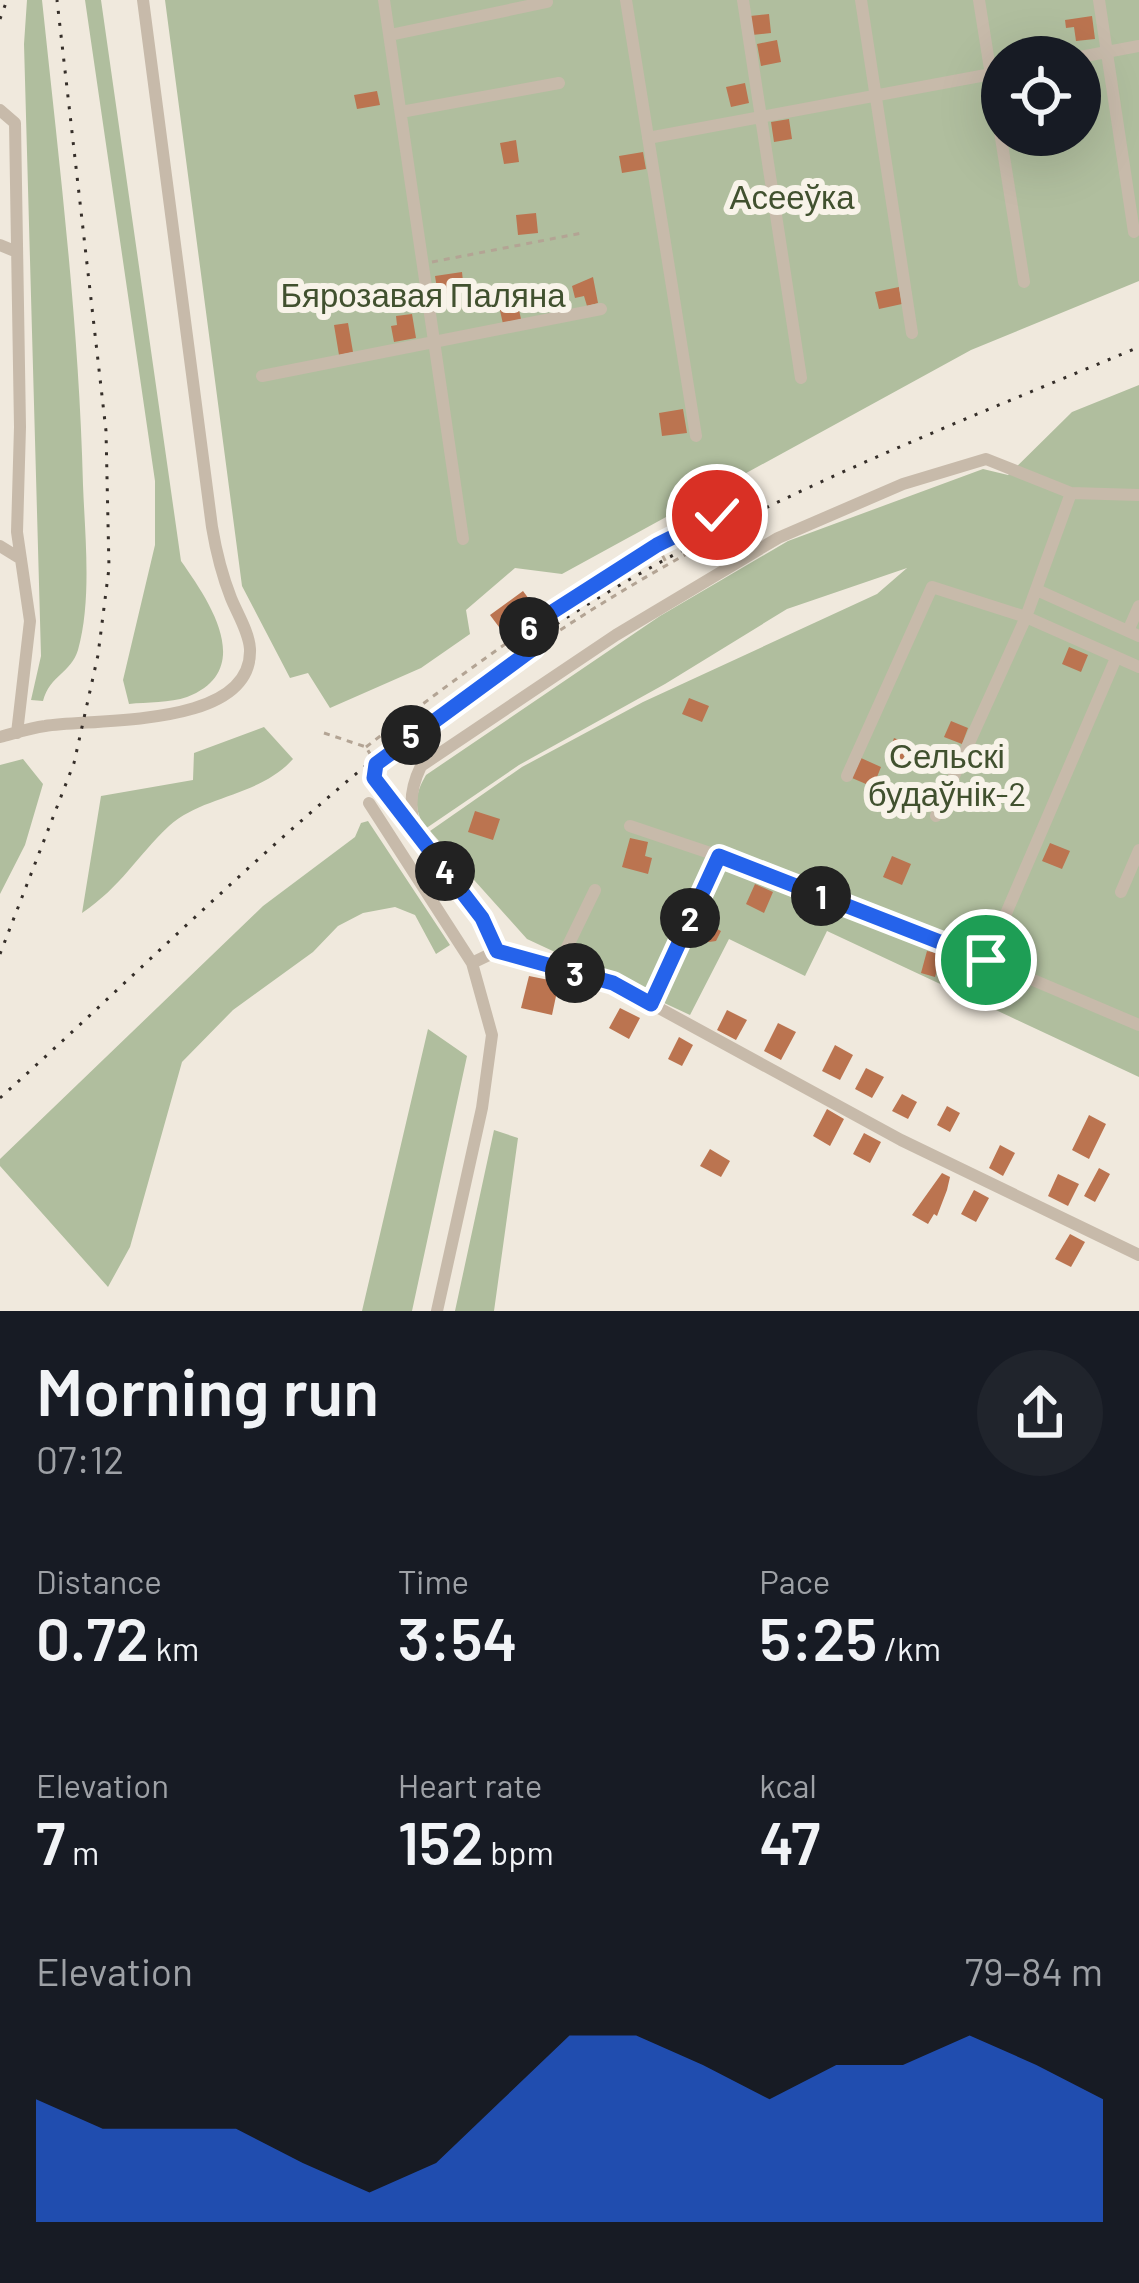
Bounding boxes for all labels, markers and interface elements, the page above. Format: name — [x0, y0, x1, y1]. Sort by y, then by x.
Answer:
map controls — [981, 36, 1101, 156]
button: locate — [981, 36, 1101, 156]
park label: Асееўка — [729, 176, 855, 216]
park label: Бярозавая Паляна — [280, 274, 566, 314]
pin — [666, 464, 768, 566]
icon: check — [684, 482, 750, 548]
pin: 6 — [499, 597, 559, 657]
text: 6 — [520, 607, 538, 647]
pin: 5 — [381, 705, 441, 765]
text: 5 — [402, 715, 420, 755]
park label: Сельскі будаўнік-2 — [868, 735, 1026, 813]
pin: 4 — [415, 841, 475, 901]
text: 4 — [435, 851, 455, 891]
pin: 1 — [791, 866, 851, 926]
text: 1 — [815, 876, 827, 916]
pin: 2 — [660, 888, 720, 948]
text: 2 — [681, 898, 699, 938]
pin — [935, 909, 1037, 1011]
icon: arrive — [953, 927, 1019, 993]
pin: 3 — [545, 943, 605, 1003]
text: 3 — [566, 953, 584, 993]
text: Morning run — [36, 1350, 379, 1429]
button: share — [977, 1350, 1103, 1476]
text: 07:12 — [36, 1435, 124, 1482]
text: Distance — [36, 1561, 162, 1601]
text: Time — [398, 1561, 469, 1601]
text: Pace — [759, 1561, 830, 1601]
text: 0.72 — [36, 1601, 149, 1673]
text: 3:54 — [398, 1601, 518, 1673]
text: 5:25 — [759, 1601, 877, 1673]
text: km — [149, 1628, 199, 1668]
text: /km — [877, 1628, 941, 1668]
text: Elevation — [36, 1765, 169, 1805]
text: Heart rate — [398, 1765, 542, 1805]
text: kcal — [759, 1765, 817, 1805]
text: 7 — [36, 1805, 65, 1877]
text: 152 — [398, 1805, 484, 1877]
text: 47 — [759, 1805, 820, 1877]
text: m — [65, 1832, 99, 1872]
text: bpm — [484, 1832, 554, 1872]
text: Elevation — [36, 1947, 193, 1994]
text: 79–84 m — [965, 1947, 1103, 1994]

